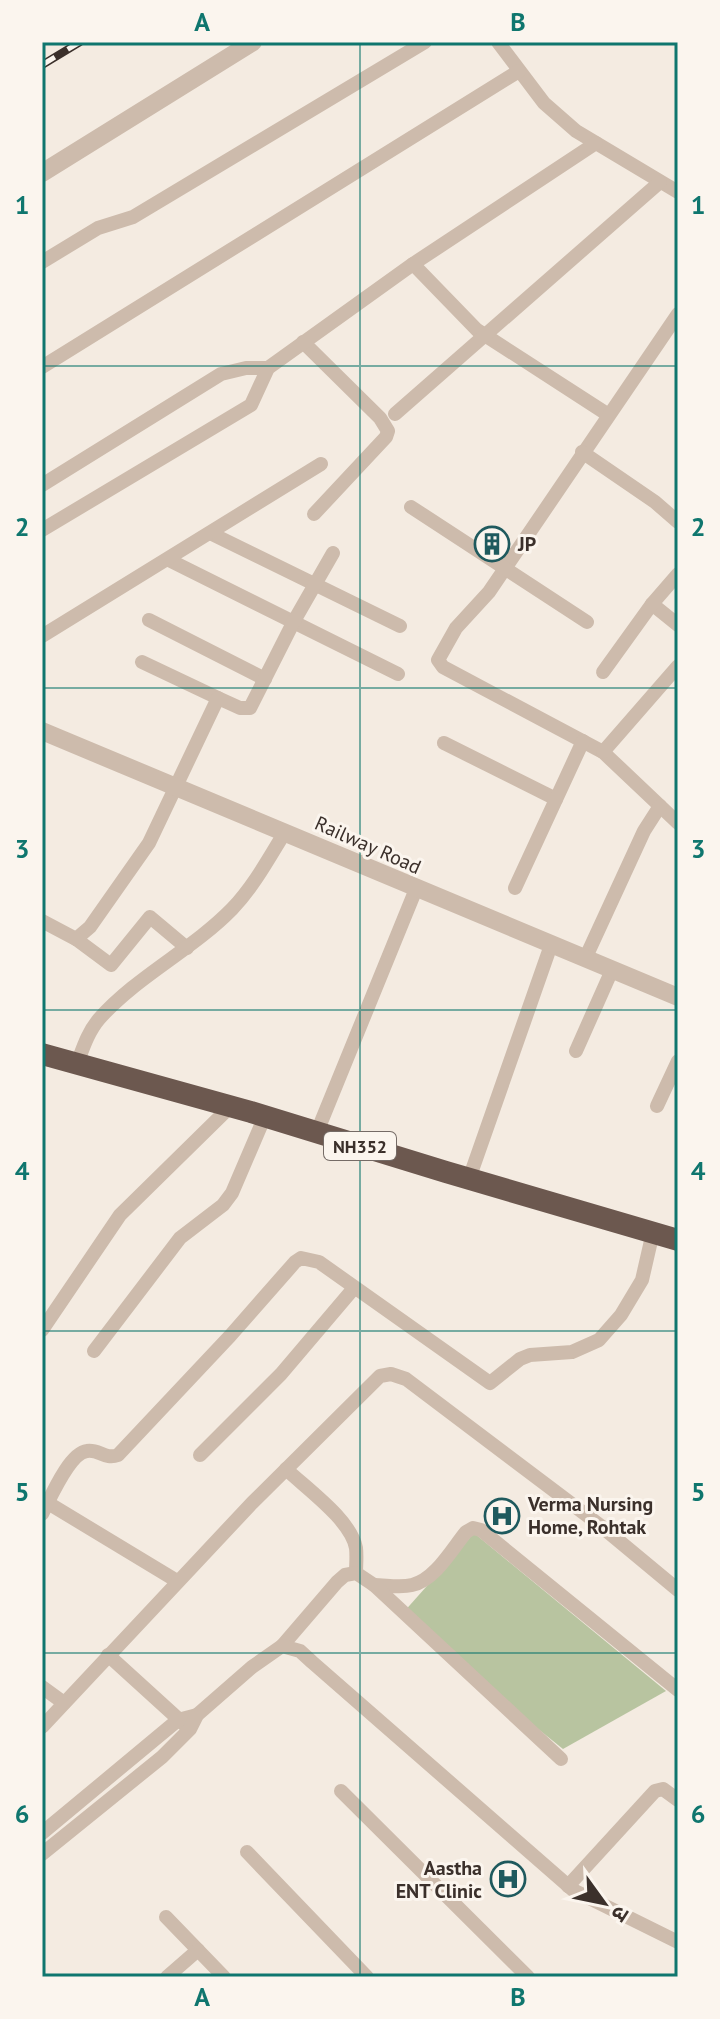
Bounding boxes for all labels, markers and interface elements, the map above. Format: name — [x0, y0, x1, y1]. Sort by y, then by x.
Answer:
text: A — [194, 5, 210, 38]
text: B — [510, 5, 526, 38]
text: 1 — [15, 188, 29, 221]
text: 1 — [691, 188, 705, 221]
text: 2 — [15, 510, 29, 543]
text: 2 — [691, 510, 705, 543]
building icon: JP — [473, 525, 511, 563]
place label: JP — [517, 531, 536, 557]
street label: Railway Road — [311, 810, 425, 880]
text: 3 — [15, 832, 29, 865]
text: 3 — [691, 832, 705, 865]
road number: NH352 — [324, 1132, 396, 1160]
text: 4 — [15, 1154, 30, 1187]
text: 4 — [691, 1154, 706, 1187]
text: 5 — [15, 1475, 29, 1508]
text: 5 — [691, 1475, 705, 1508]
place label: Verma Nursing Home, Rohtak — [527, 1491, 653, 1540]
hospital icon: Verma Nursing Home, Rohtak — [483, 1497, 521, 1535]
text: 6 — [15, 1797, 29, 1830]
text: 6 — [691, 1797, 705, 1830]
place label: Aastha ENT Clinic — [396, 1855, 482, 1904]
hospital icon: Aastha ENT Clinic — [489, 1860, 527, 1898]
north arrow — [564, 1863, 644, 1943]
text: उ — [605, 1901, 636, 1928]
text: A — [194, 1980, 210, 2013]
text: B — [510, 1980, 526, 2013]

